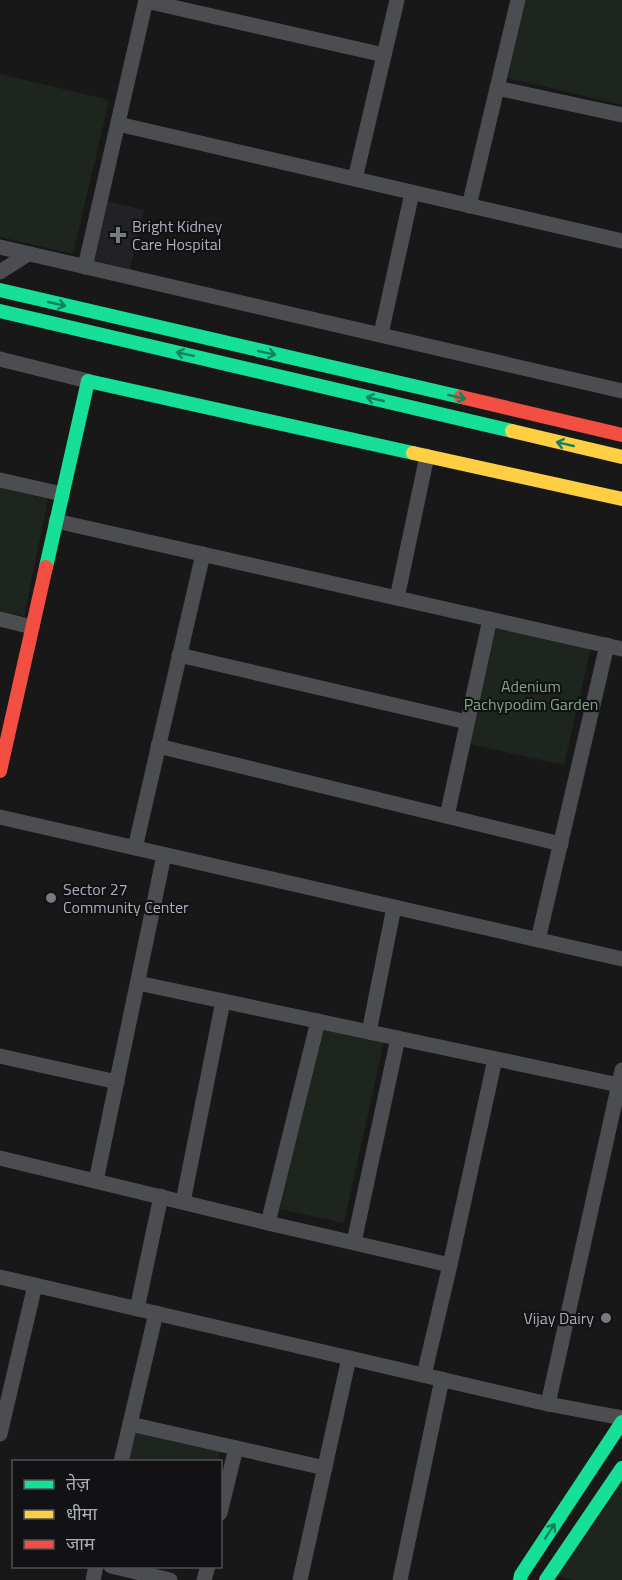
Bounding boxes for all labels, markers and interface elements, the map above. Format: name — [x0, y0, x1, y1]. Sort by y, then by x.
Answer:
place label: Bright Kidney Care Hospital — [132, 214, 222, 256]
marker: Bright Kidney Care Hospital — [109, 226, 127, 244]
one-way arrow — [47, 298, 66, 310]
one-way arrow — [258, 347, 277, 359]
one-way arrow — [176, 348, 195, 360]
one-way arrow — [447, 391, 466, 403]
one-way arrow — [366, 393, 385, 404]
one-way arrow — [556, 437, 575, 449]
park label: Adenium Pachypodim Garden — [464, 674, 598, 716]
place label: Sector 27 Community Center — [63, 877, 189, 919]
marker: Sector 27 Community Center — [44, 891, 58, 905]
place label: Vijay Dairy — [523, 1306, 594, 1330]
marker: Vijay Dairy — [599, 1311, 613, 1325]
legend — [12, 1460, 222, 1568]
text: तेज़ — [66, 1470, 90, 1497]
text: धीमा — [66, 1500, 97, 1527]
one-way arrow — [544, 1522, 557, 1539]
text: जाम — [66, 1530, 96, 1557]

